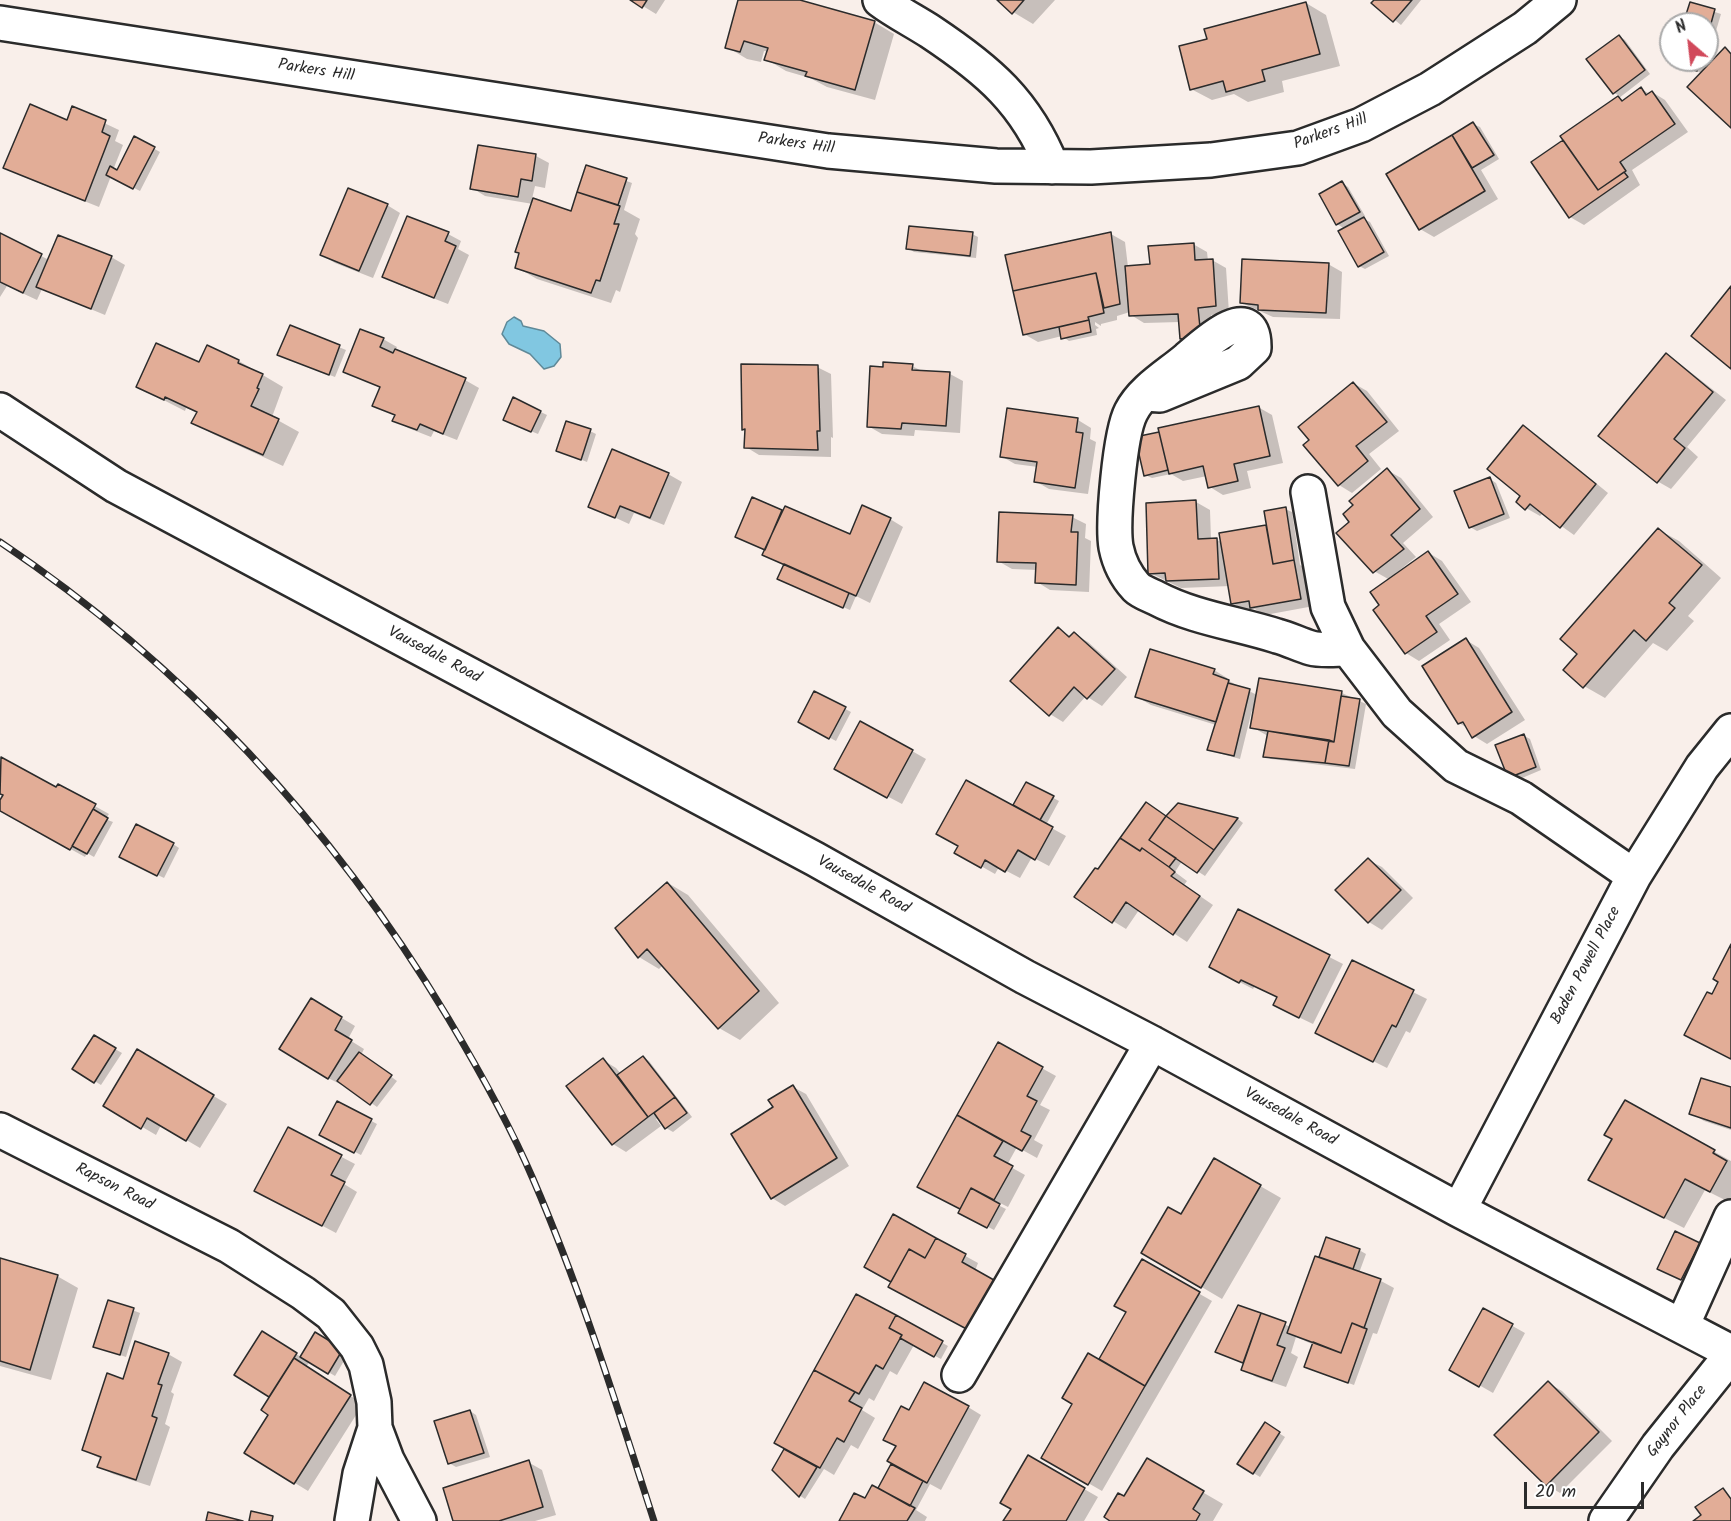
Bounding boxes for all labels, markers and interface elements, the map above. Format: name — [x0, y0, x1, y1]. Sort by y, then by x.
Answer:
north arrow — [1659, 12, 1719, 72]
text: N — [1671, 14, 1692, 41]
street label: Parkers Hill — [276, 56, 356, 88]
street label: Parkers Hill — [1291, 111, 1371, 155]
street label: Parkers Hill — [756, 130, 836, 160]
street label: Vausedale Road — [384, 623, 484, 689]
street label: Vausedale Road — [813, 853, 913, 919]
street label: Baden Powell Place — [1548, 904, 1626, 1028]
street label: Vausedale Road — [1240, 1085, 1340, 1151]
street label: Rapson Road — [72, 1160, 156, 1216]
street label: Gaynor Place — [1644, 1382, 1712, 1462]
scale bar — [1527, 1470, 1647, 1508]
text: 20 m — [1535, 1478, 1576, 1507]

